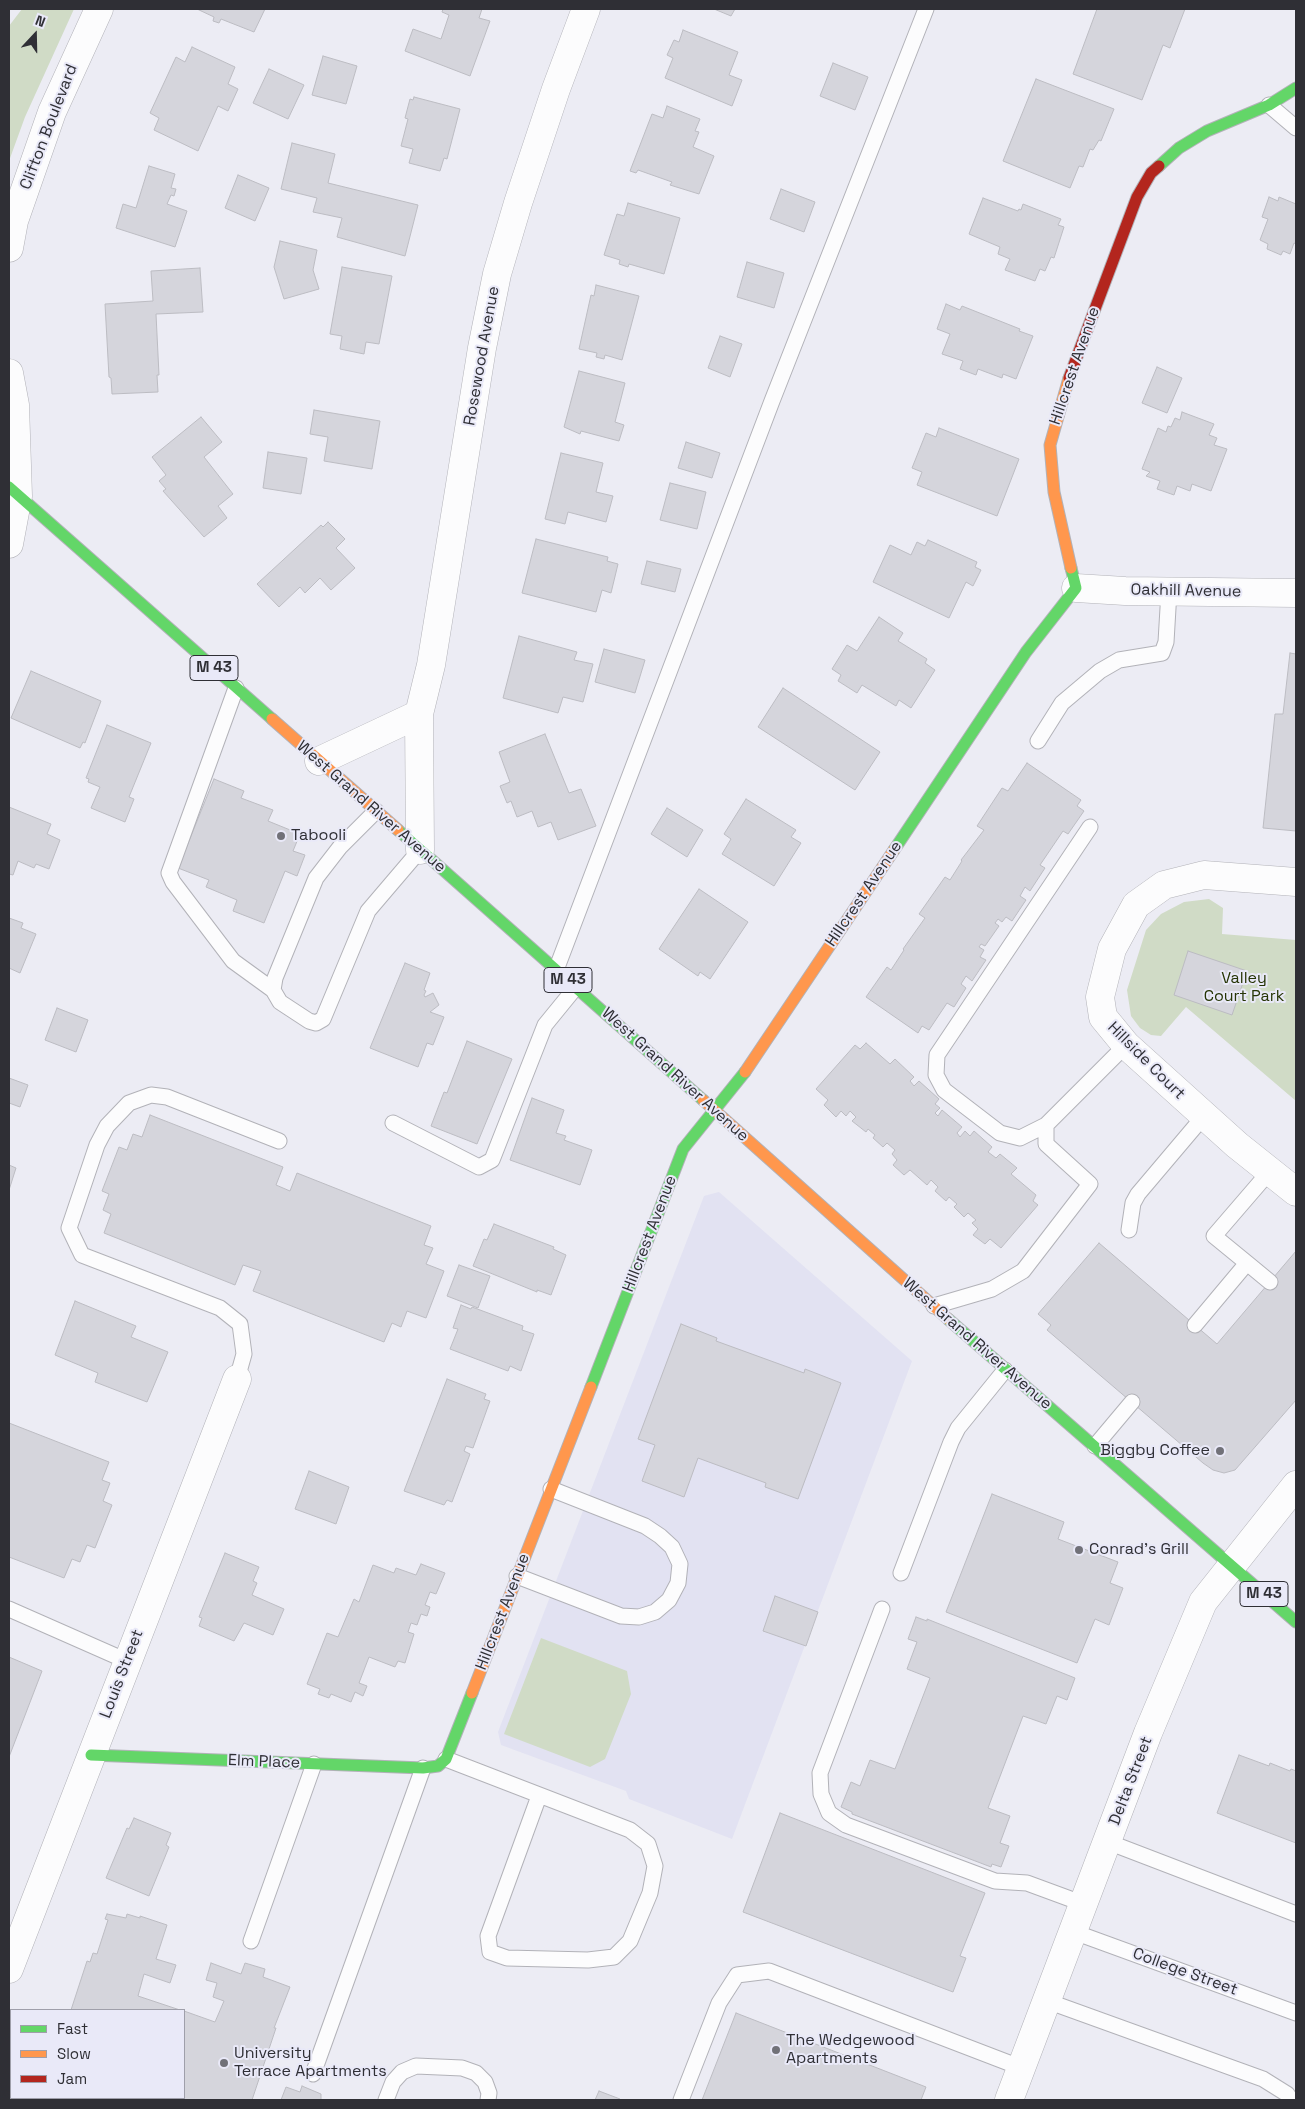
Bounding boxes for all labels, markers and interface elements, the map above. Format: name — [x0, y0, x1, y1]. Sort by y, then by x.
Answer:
north arrow — [10, 10, 60, 60]
text: N — [33, 11, 48, 31]
street label: Clifton Boulevard — [16, 62, 82, 192]
street label: Rosewood Avenue — [460, 285, 504, 427]
street label: Hillcrest Avenue — [1046, 305, 1104, 427]
street label: Oakhill Avenue — [1130, 580, 1242, 602]
road number: M 43 — [190, 656, 238, 680]
street label: West Grand River Avenue — [293, 737, 449, 877]
place label: Tabooli — [291, 826, 346, 846]
marker: Tabooli — [275, 830, 287, 842]
street label: Hillcrest Avenue — [822, 838, 906, 950]
road number: M 43 — [544, 968, 592, 992]
park label: Valley Court Park — [1204, 969, 1284, 1007]
street label: West Grand River Avenue — [598, 1004, 752, 1146]
street label: Hillside Court — [1103, 1018, 1189, 1104]
street label: Hillcrest Avenue — [619, 1173, 681, 1295]
street label: West Grand River Avenue — [899, 1274, 1055, 1414]
place label: Biggby Coffee — [1100, 1441, 1210, 1461]
marker: Biggby Coffee — [1214, 1445, 1226, 1457]
place label: Conrad's Grill — [1089, 1540, 1189, 1560]
marker: Conrad's Grill — [1073, 1544, 1085, 1556]
street label: Hillcrest Avenue — [472, 1551, 534, 1673]
road number: M 43 — [1240, 1582, 1288, 1606]
street label: Louis Street — [96, 1627, 148, 1721]
street label: Delta Street — [1105, 1734, 1157, 1828]
street label: Elm Place — [228, 1751, 300, 1773]
street label: College Street — [1130, 1944, 1240, 2000]
legend — [10, 2009, 185, 2099]
text: Fast — [57, 2019, 88, 2038]
place label: The Wedgewood Apartments — [786, 2031, 915, 2069]
text: Slow — [57, 2044, 91, 2063]
place label: University Terrace Apartments — [234, 2044, 387, 2082]
marker: The Wedgewood Apartments — [770, 2044, 782, 2056]
marker: University Terrace Apartments — [218, 2057, 230, 2069]
text: Jam — [57, 2069, 87, 2088]

